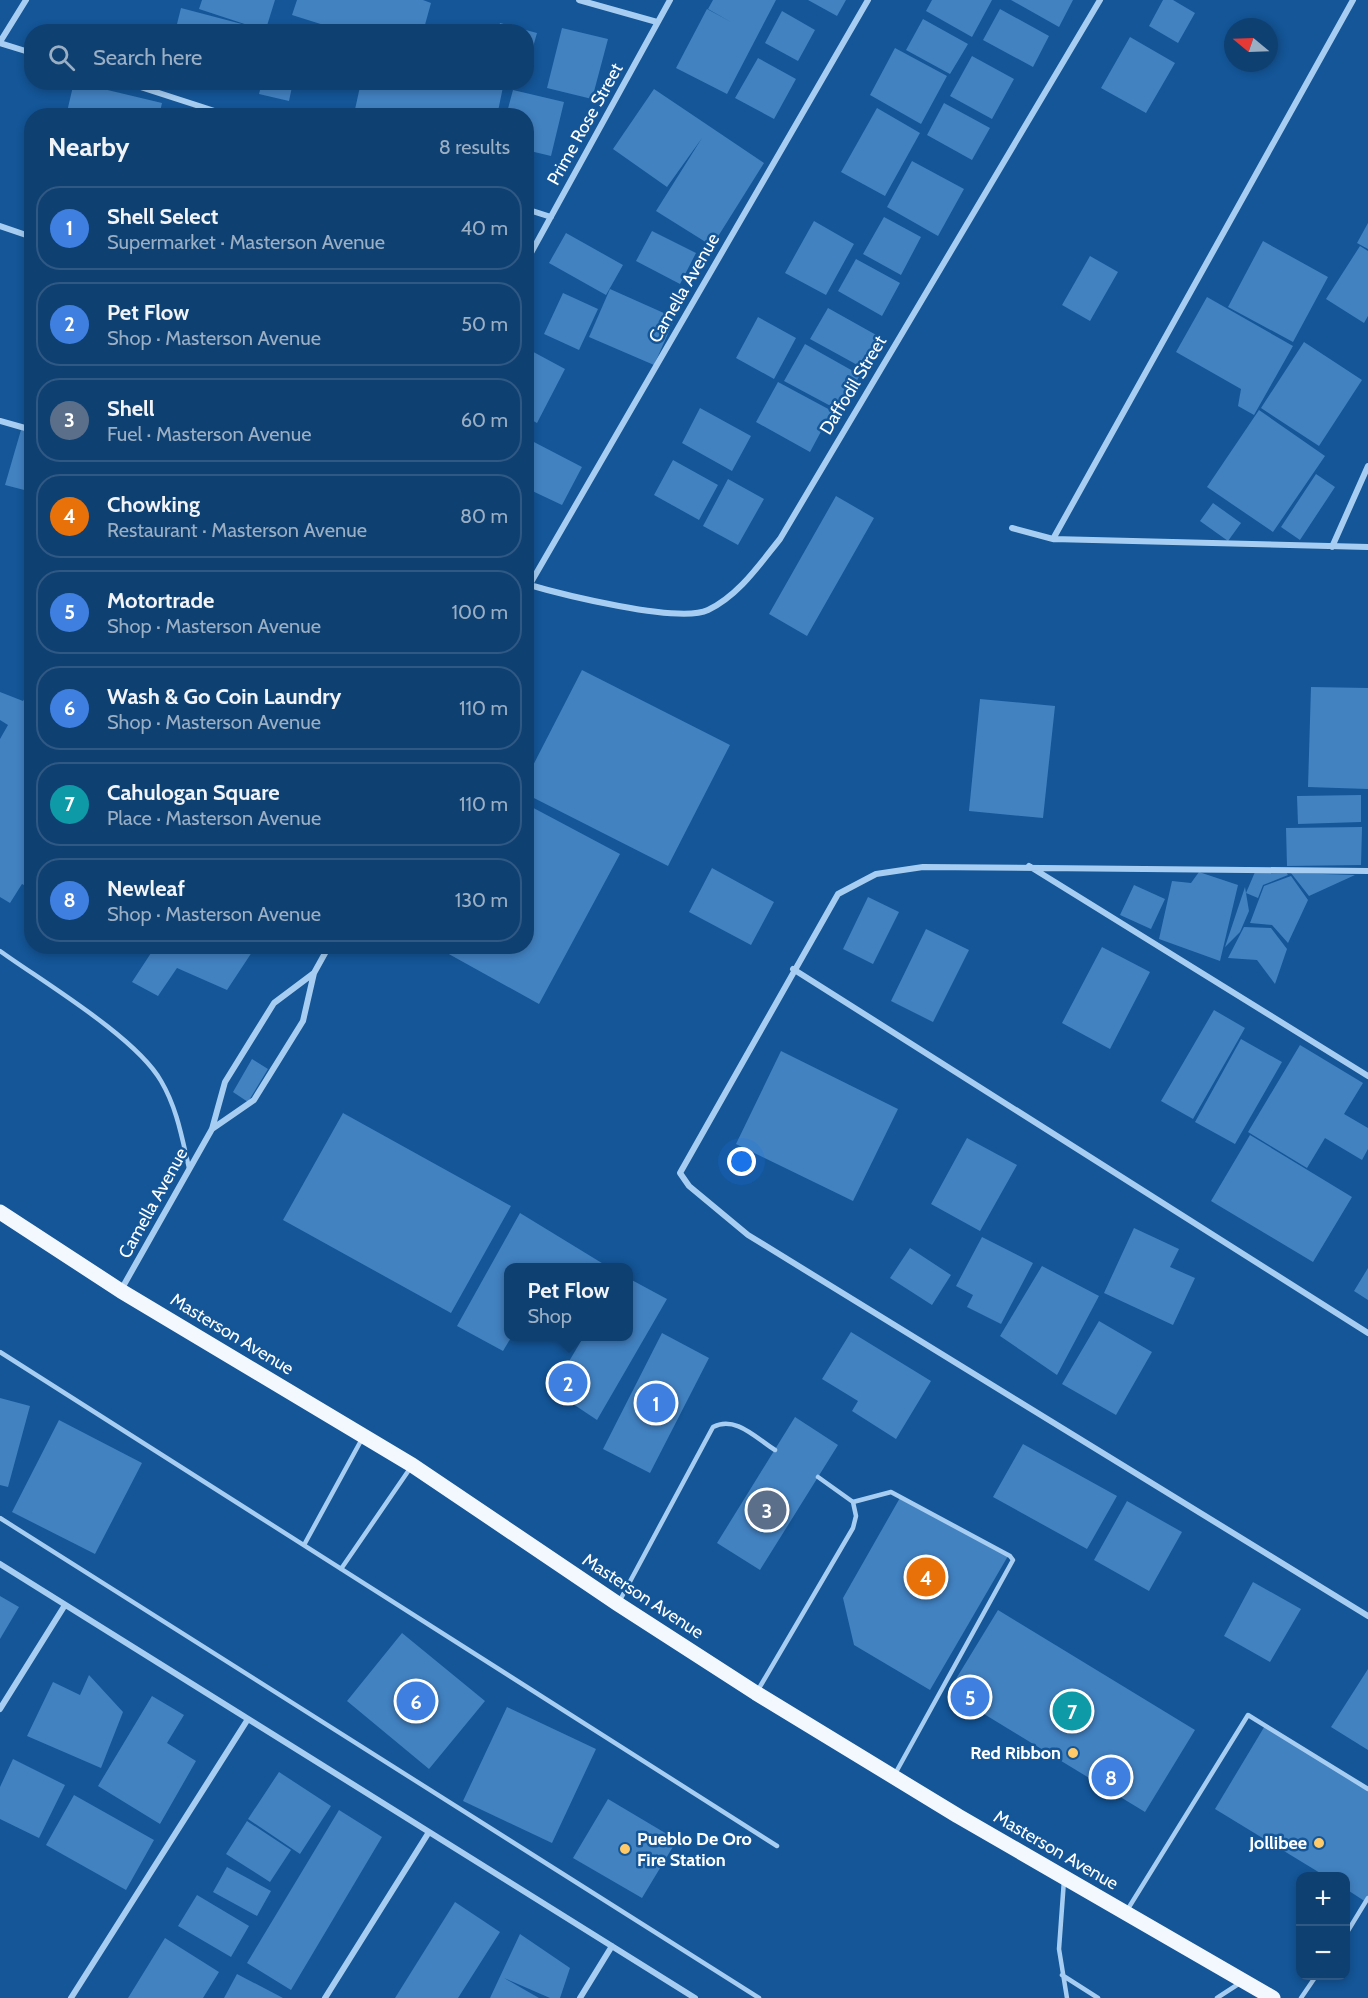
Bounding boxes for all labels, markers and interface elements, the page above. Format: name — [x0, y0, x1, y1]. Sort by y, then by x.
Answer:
north arrow — [1224, 18, 1278, 72]
search box — [24, 24, 534, 90]
icon: search — [45, 41, 78, 74]
text: Search here — [93, 44, 202, 71]
street label: Prime Rose Street — [542, 59, 628, 189]
text: Nearby — [48, 131, 129, 163]
text: 8 results — [439, 135, 510, 159]
text: Shell Select — [107, 203, 218, 230]
text: 1 — [66, 216, 73, 240]
text: 40 m — [460, 216, 508, 240]
street label: Camella Avenue — [644, 229, 724, 347]
text: Supermarket · Masterson Avenue — [107, 230, 385, 254]
text: Pet Flow — [107, 299, 189, 326]
text: 2 — [64, 312, 75, 336]
text: 50 m — [461, 312, 508, 336]
text: Shop · Masterson Avenue — [107, 326, 321, 350]
street label: Daffodil Street — [815, 332, 891, 438]
text: Shell — [107, 395, 155, 422]
text: 3 — [64, 408, 75, 432]
text: 60 m — [461, 408, 508, 432]
text: Fuel · Masterson Avenue — [107, 422, 311, 446]
text: Chowking — [107, 491, 200, 518]
text: 4 — [63, 504, 76, 528]
text: 80 m — [460, 504, 508, 528]
text: Restaurant · Masterson Avenue — [107, 518, 367, 542]
text: Motortrade — [107, 587, 214, 614]
text: 5 — [64, 600, 75, 624]
text: 100 m — [452, 600, 508, 624]
text: Shop · Masterson Avenue — [107, 614, 321, 638]
text: Wash & Go Coin Laundry — [107, 683, 341, 710]
text: 6 — [64, 696, 75, 720]
text: 110 m — [459, 696, 508, 720]
text: Shop · Masterson Avenue — [107, 710, 321, 734]
text: Cahulogan Square — [107, 779, 280, 806]
text: 7 — [64, 792, 75, 816]
text: 110 m — [459, 792, 508, 816]
text: Place · Masterson Avenue — [107, 806, 321, 830]
text: Newleaf — [107, 875, 185, 902]
text: 8 — [63, 888, 76, 912]
text: 130 m — [455, 888, 508, 912]
text: Shop · Masterson Avenue — [107, 902, 321, 926]
street label: Camella Avenue — [114, 1144, 192, 1262]
your location — [727, 1147, 756, 1176]
popup — [504, 1263, 633, 1341]
text: Pet Flow — [527, 1277, 610, 1304]
street label: Masterson Avenue — [166, 1289, 298, 1379]
text: Shop — [527, 1304, 572, 1328]
pin: 2 — [548, 1360, 588, 1406]
pin: 1 — [636, 1380, 676, 1426]
pin: 3 — [748, 1488, 786, 1532]
street label: Masterson Avenue — [578, 1549, 708, 1643]
pin: 4 — [906, 1554, 946, 1600]
pin: 5 — [950, 1674, 990, 1720]
pin: 6 — [396, 1678, 436, 1724]
pin: 7 — [1052, 1688, 1092, 1734]
place label: Red Ribbon — [970, 1742, 1061, 1764]
marker: Red Ribbon — [1066, 1746, 1080, 1760]
pin: 8 — [1092, 1754, 1130, 1800]
street label: Masterson Avenue — [990, 1805, 1122, 1895]
place label: Pueblo De Oro Fire Station — [637, 1828, 752, 1871]
place label: Jollibee — [1248, 1832, 1307, 1854]
marker: Jollibee — [1312, 1836, 1326, 1850]
marker: Pueblo De Oro Fire Station — [618, 1842, 632, 1856]
map controls — [1296, 1872, 1350, 1980]
button: + — [1296, 1872, 1350, 1926]
button: − — [1296, 1926, 1350, 1980]

